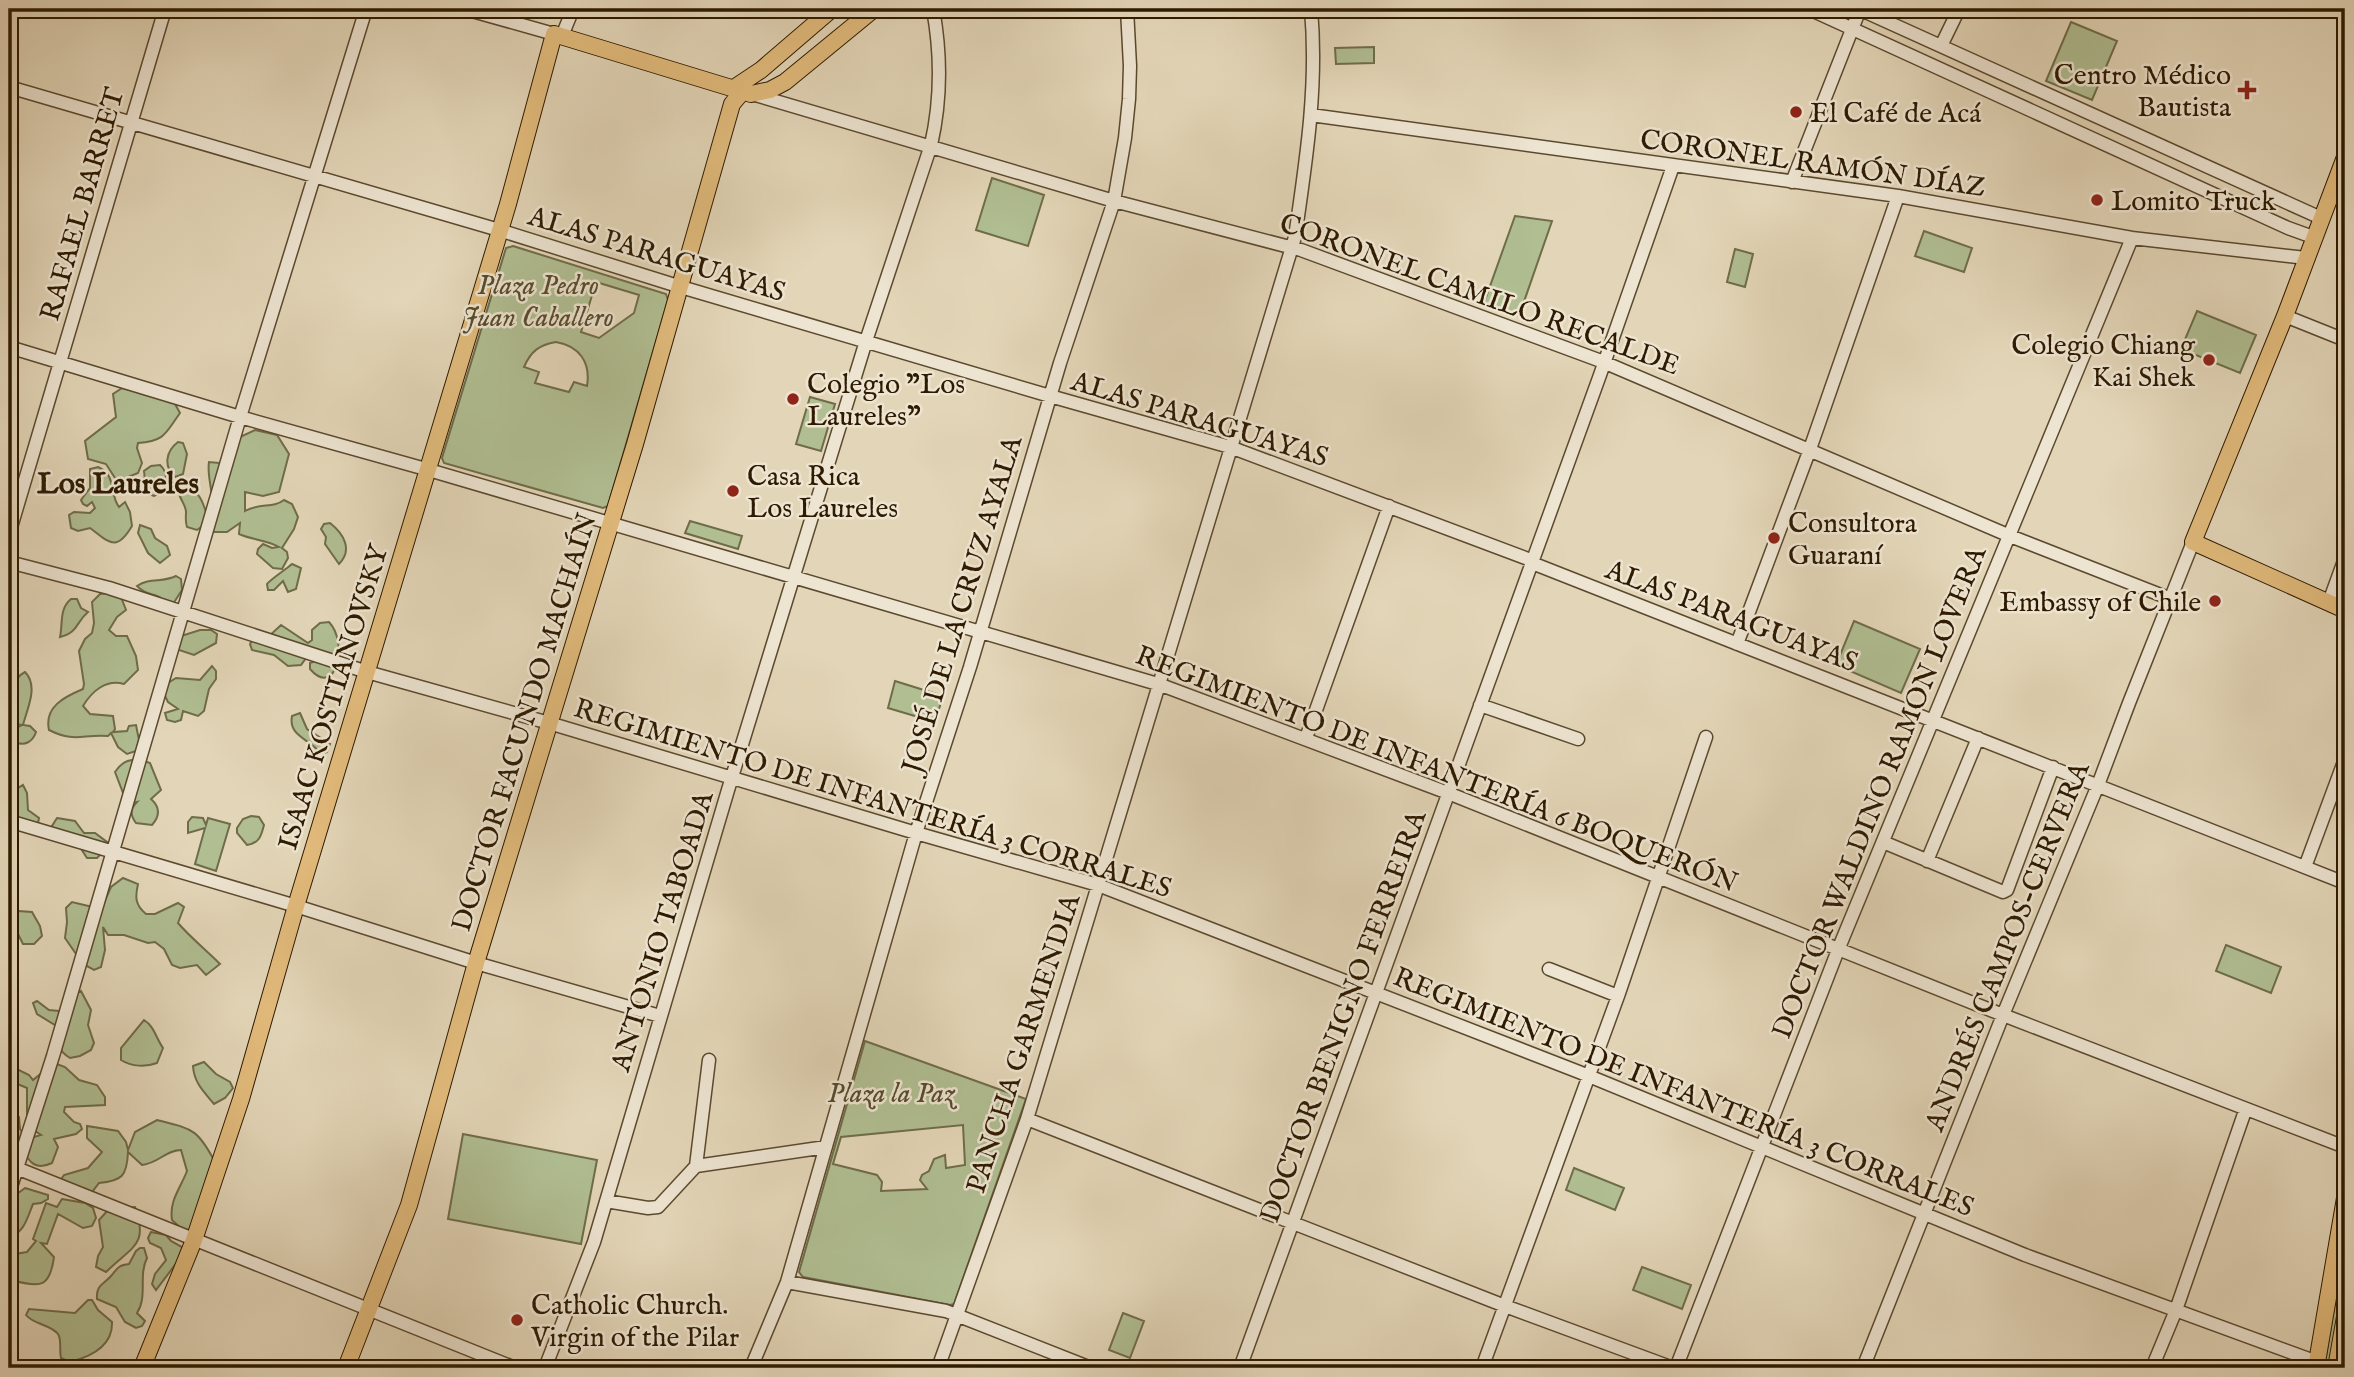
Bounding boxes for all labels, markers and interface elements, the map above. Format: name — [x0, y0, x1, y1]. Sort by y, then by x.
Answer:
place label: Centro Médico Bautista — [2054, 59, 2232, 126]
marker: Centro Médico Bautista — [2237, 80, 2257, 100]
street label: RAFAEL BARRET — [33, 83, 134, 325]
place label: El Café de Acá — [1810, 97, 1982, 132]
marker: El Café de Acá — [1788, 104, 1804, 120]
street label: CORONEL RAMÓN DÍAZ — [1638, 123, 1987, 206]
place label: Lomito Truck — [2111, 185, 2277, 220]
marker: Lomito Truck — [2089, 192, 2105, 208]
street label: ALAS PARAGUAYAS — [522, 199, 789, 311]
street label: CORONEL CAMILO RECALDE — [1274, 207, 1684, 384]
park label: Plaza Pedro Juan Caballero — [462, 269, 614, 336]
place label: Colegio Chiang Kai Shek — [2011, 329, 2196, 396]
marker: Colegio Chiang Kai Shek — [2201, 352, 2217, 368]
street label: ALAS PARAGUAYAS — [1065, 364, 1332, 476]
place label: Colegio "Los Laureles" — [807, 368, 965, 435]
marker: Colegio "Los Laureles" — [785, 391, 801, 407]
street label: JOSÉ DE LA CRUZ AYALA — [893, 430, 1032, 781]
place label: Casa Rica Los Laureles — [747, 460, 898, 527]
district label: Los Laureles — [37, 466, 199, 504]
marker: Casa Rica Los Laureles — [725, 483, 741, 499]
place label: Consultora Guaraní — [1788, 507, 1918, 574]
street label: DOCTOR FACUNDO MACHAÍN — [445, 509, 606, 936]
marker: Consultora Guaraní — [1766, 530, 1782, 546]
street label: ISAAC KOSTIANOVSKY — [271, 539, 398, 855]
street label: DOCTOR WALDINO RAMON LOVERA — [1765, 541, 1996, 1044]
street label: ALAS PARAGUAYAS — [1599, 553, 1862, 682]
place label: Embassy of Chile — [1999, 586, 2201, 621]
marker: Embassy of Chile — [2207, 593, 2223, 609]
street label: REGIMIENTO DE INFANTERÍA 6 BOQUERÓN — [1130, 639, 1742, 902]
street label: REGIMIENTO DE INFANTERÍA 3 CORRALES — [569, 692, 1175, 907]
street label: ANDRÉS CAMPOS-CERVERA — [1917, 756, 2099, 1138]
street label: ANTONIO TABOADA — [604, 786, 723, 1077]
street label: DOCTOR BENIGNO FERREIRA — [1253, 805, 1436, 1228]
street label: PANCHA GARMENDIA — [959, 889, 1090, 1198]
street label: REGIMIENTO DE INFANTERÍA 3 CORRALES — [1388, 960, 1978, 1226]
park label: Plaza la Paz — [828, 1077, 958, 1112]
place label: Catholic Church. Virgin of the Pilar — [530, 1289, 739, 1356]
marker: Catholic Church. Virgin of the Pilar — [509, 1312, 525, 1328]

